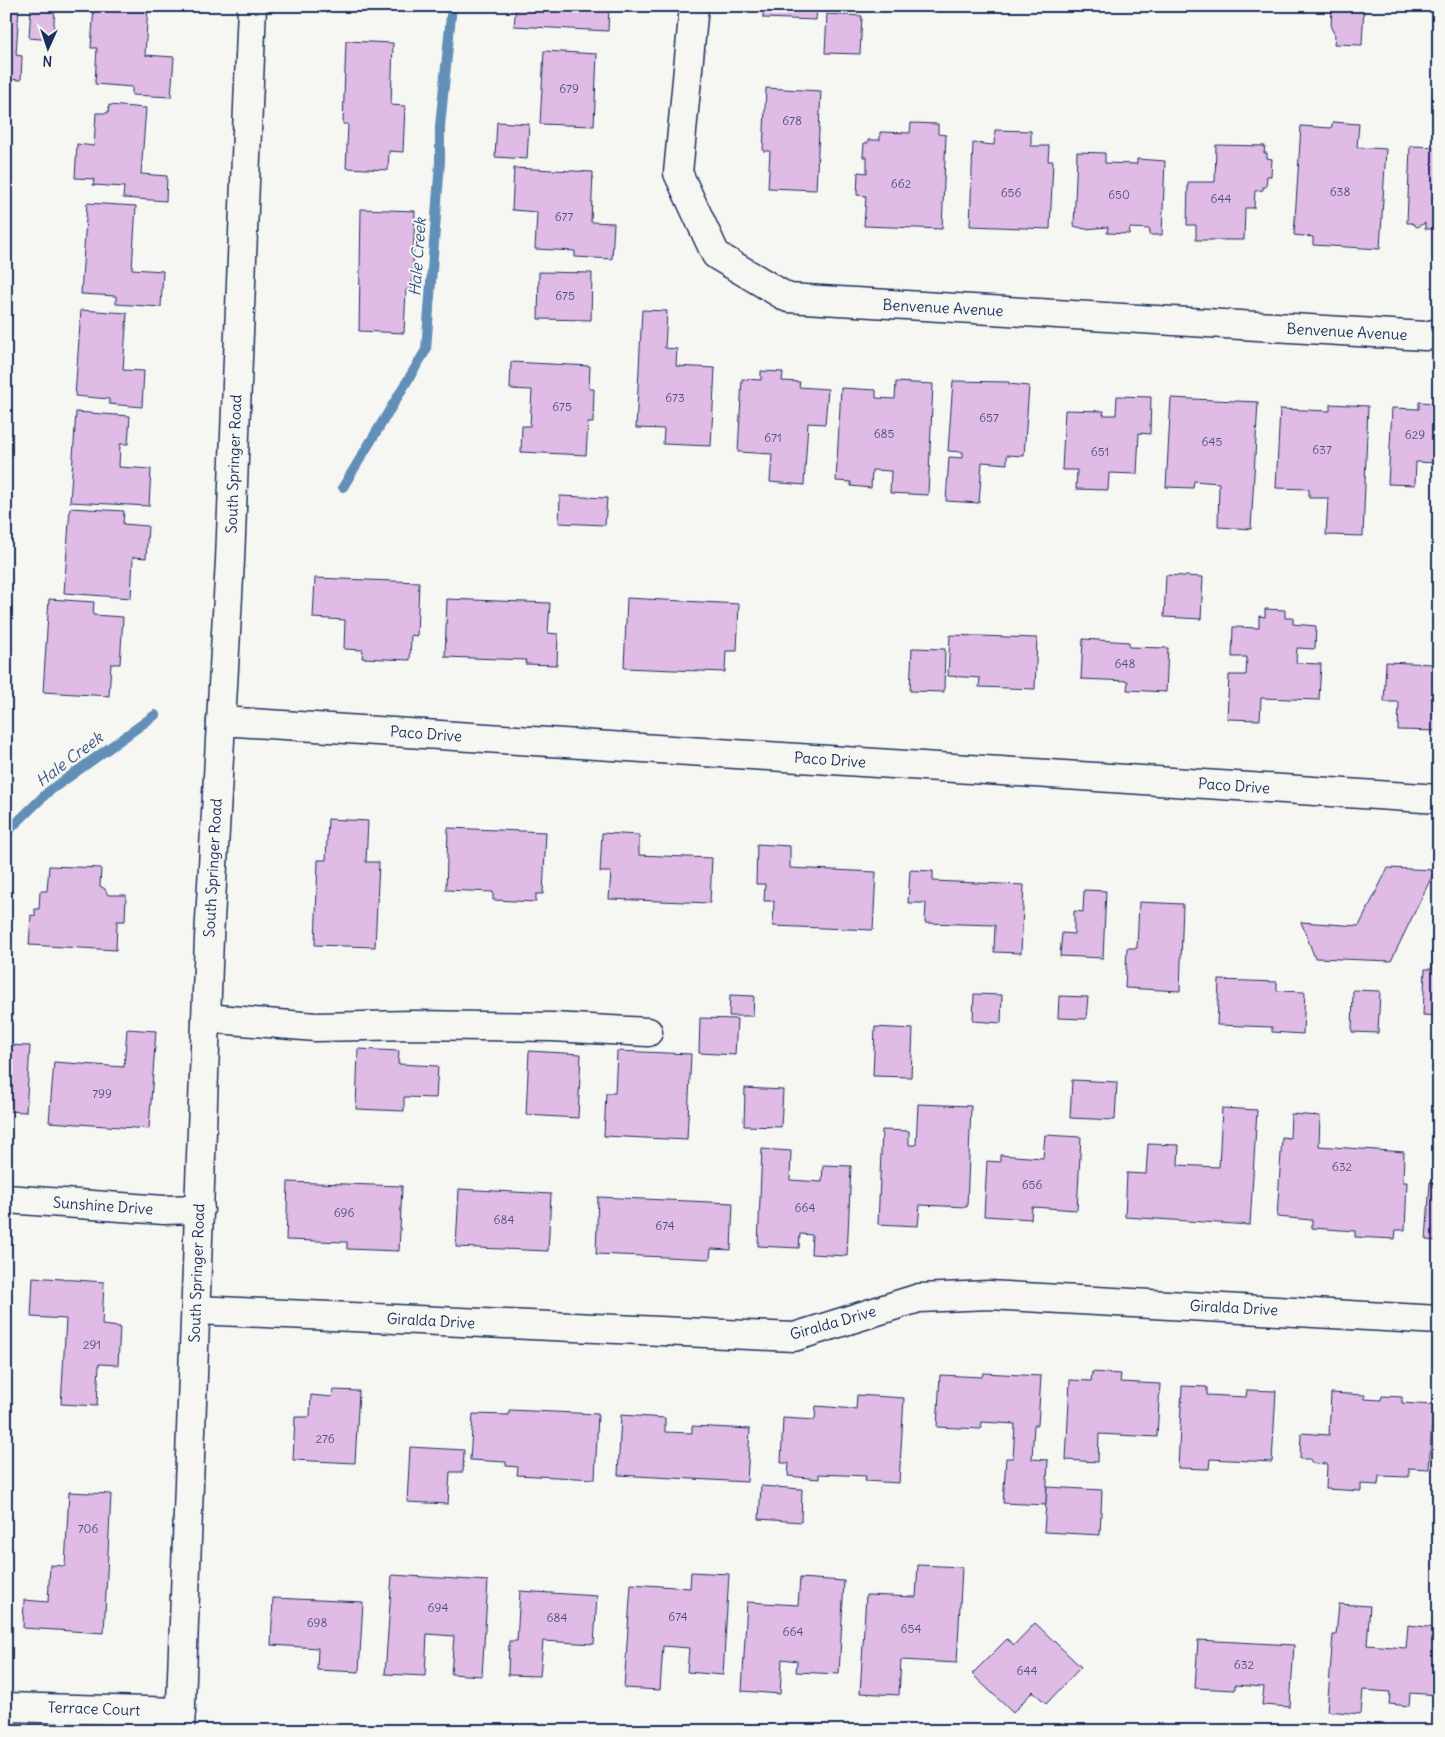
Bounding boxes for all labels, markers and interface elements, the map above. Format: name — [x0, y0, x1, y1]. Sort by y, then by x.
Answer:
north arrow — [22, 22, 72, 72]
text: N — [42, 52, 53, 70]
house number: 679 — [559, 81, 579, 96]
house number: 678 — [782, 113, 802, 128]
house number: 662 — [891, 176, 912, 191]
house number: 638 — [1330, 184, 1350, 199]
house number: 656 — [1001, 185, 1021, 200]
house number: 650 — [1108, 187, 1130, 202]
house number: 644 — [1211, 191, 1231, 206]
house number: 677 — [555, 209, 573, 224]
water label: Hale Creek — [404, 215, 430, 297]
house number: 675 — [555, 288, 575, 303]
street label: Benvenue Avenue — [882, 295, 1004, 320]
street label: Benvenue Avenue — [1286, 319, 1408, 344]
house number: 673 — [665, 390, 685, 405]
street label: South Springer Road — [222, 394, 245, 534]
house number: 675 — [552, 399, 572, 414]
house number: 657 — [979, 410, 999, 425]
house number: 685 — [874, 426, 894, 441]
house number: 629 — [1405, 427, 1425, 442]
house number: 671 — [764, 430, 782, 445]
house number: 645 — [1202, 434, 1222, 449]
house number: 637 — [1312, 442, 1332, 457]
house number: 651 — [1091, 444, 1109, 459]
house number: 648 — [1115, 656, 1135, 671]
street label: Paco Drive — [389, 722, 463, 745]
water label: Hale Creek — [32, 726, 108, 791]
street label: Paco Drive — [793, 748, 867, 771]
street label: Paco Drive — [1197, 774, 1271, 797]
street label: South Springer Road — [199, 798, 226, 938]
house number: 799 — [92, 1086, 112, 1101]
house number: 632 — [1332, 1159, 1353, 1174]
house number: 656 — [1022, 1177, 1042, 1192]
street label: Sunshine Drive — [52, 1193, 154, 1218]
house number: 664 — [795, 1200, 815, 1215]
street label: South Springer Road — [185, 1203, 208, 1343]
house number: 696 — [334, 1205, 354, 1220]
house number: 684 — [494, 1212, 514, 1227]
house number: 674 — [655, 1218, 675, 1233]
street label: Giralda Drive — [1189, 1296, 1279, 1319]
street label: Giralda Drive — [788, 1301, 878, 1344]
street label: Giralda Drive — [386, 1309, 476, 1332]
house number: 291 — [83, 1337, 101, 1352]
house number: 276 — [315, 1431, 335, 1446]
house number: 706 — [78, 1521, 98, 1536]
house number: 694 — [428, 1600, 448, 1615]
house number: 674 — [668, 1609, 688, 1624]
house number: 684 — [547, 1610, 567, 1625]
house number: 698 — [307, 1615, 327, 1630]
house number: 654 — [901, 1621, 921, 1636]
house number: 664 — [783, 1624, 803, 1639]
house number: 632 — [1234, 1657, 1255, 1672]
house number: 644 — [1017, 1663, 1037, 1678]
street label: Terrace Court — [47, 1697, 141, 1720]

